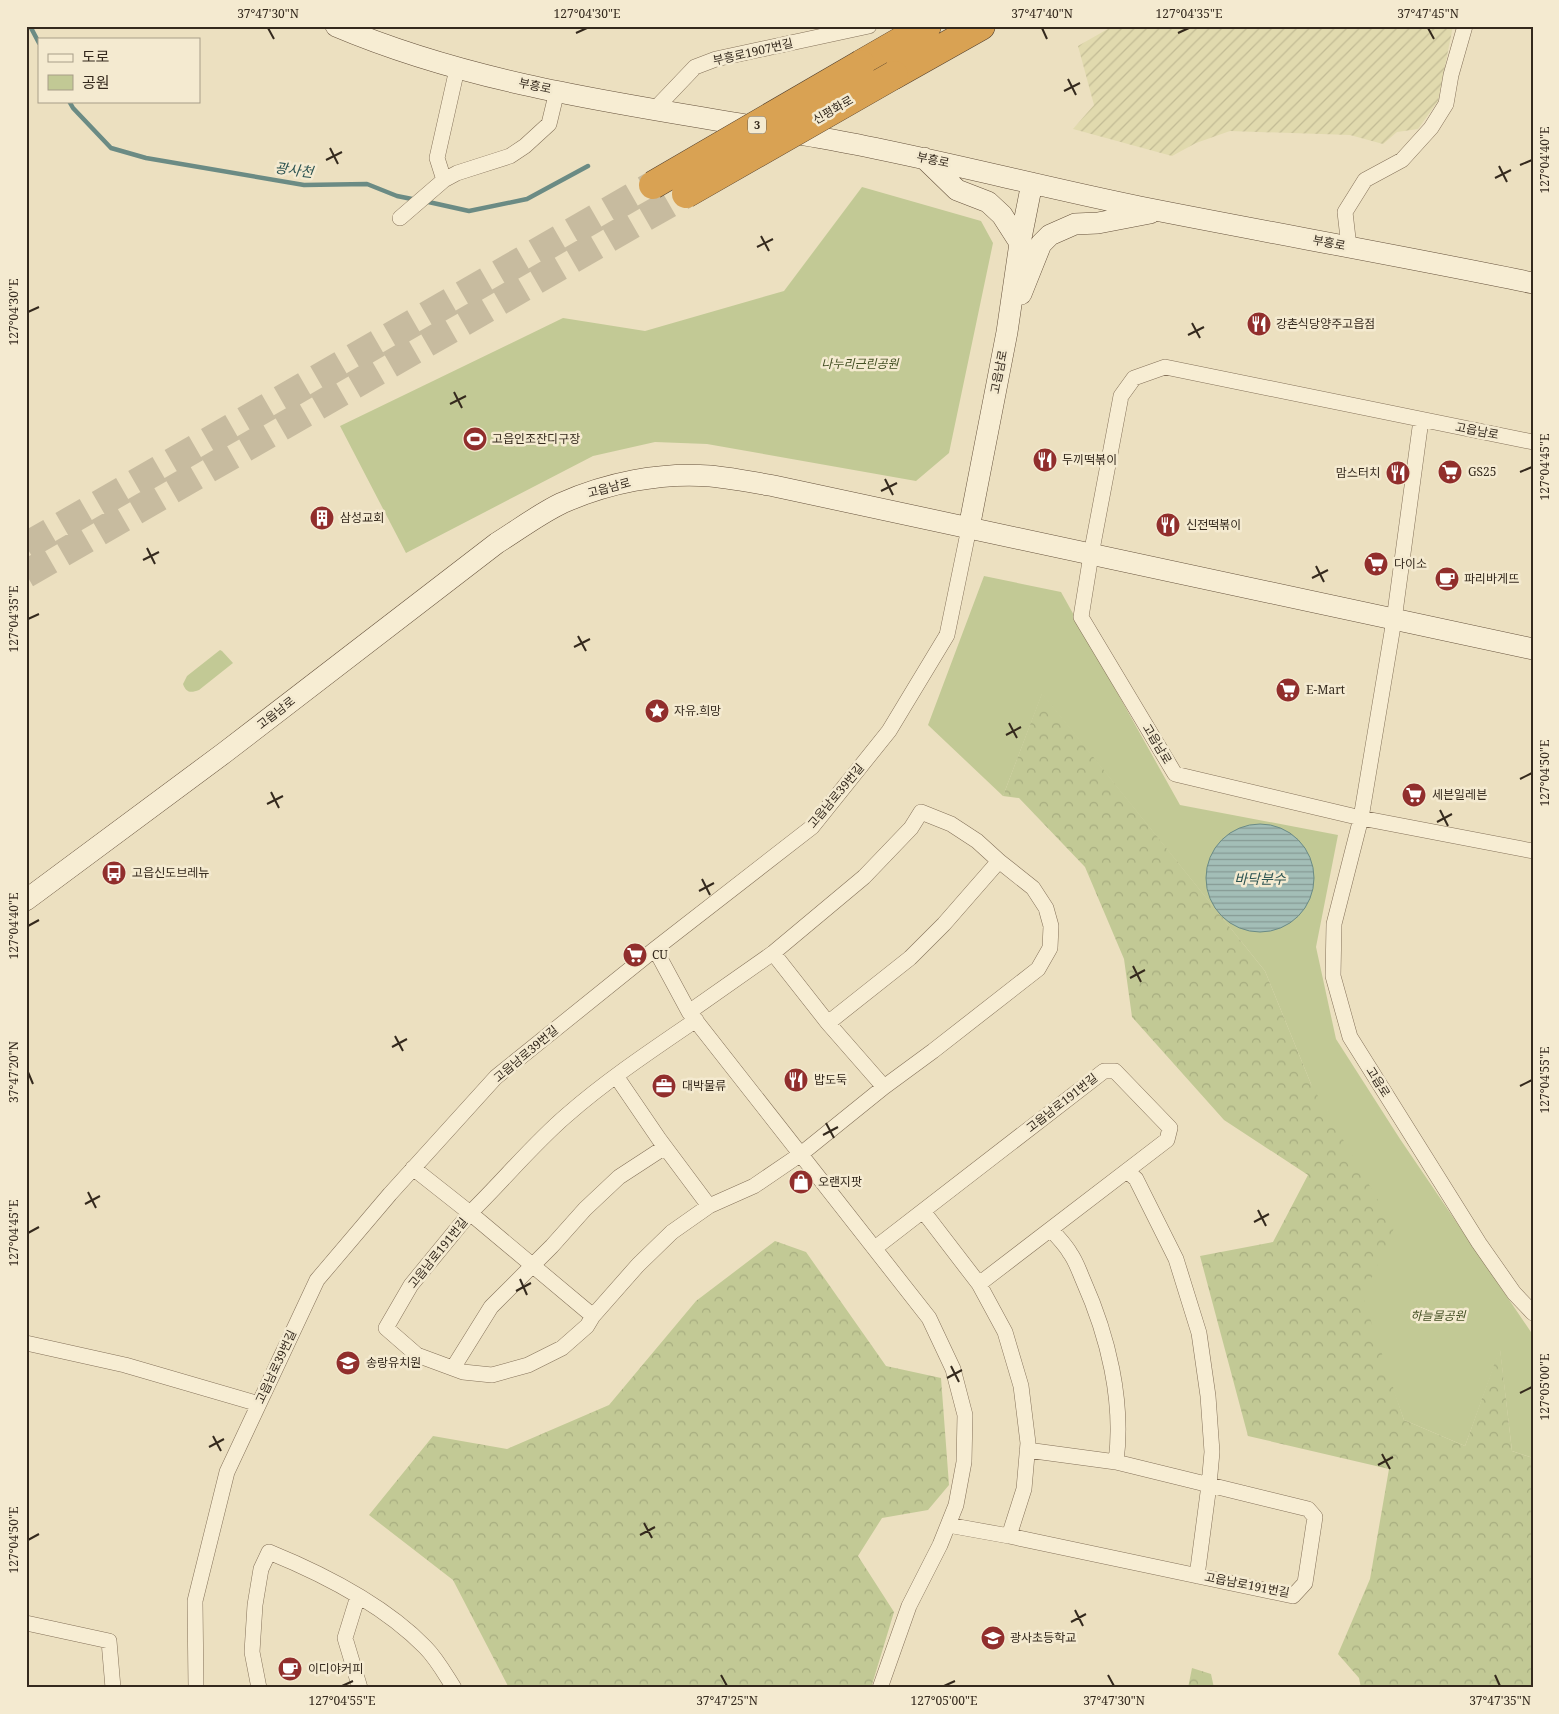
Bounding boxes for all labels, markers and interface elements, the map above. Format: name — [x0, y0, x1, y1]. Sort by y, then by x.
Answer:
text: 37°47'30"N — [237, 5, 299, 22]
text: 127°04'30"E — [554, 5, 620, 22]
text: 37°47'40"N — [1011, 5, 1073, 22]
text: 127°04'35"E — [1156, 5, 1222, 22]
text: 37°47'45"N — [1397, 5, 1459, 22]
street label: 부흥로1907번길 — [711, 34, 795, 69]
legend — [38, 38, 200, 102]
text: 도로 — [82, 46, 110, 66]
text: 공원 — [82, 72, 110, 92]
street label: 부흥로 — [517, 74, 553, 97]
street label: 신평화로 — [809, 91, 856, 128]
road number: 3 — [748, 116, 766, 134]
text: 127°04'40"E — [1536, 127, 1553, 193]
street label: 부흥로 — [915, 148, 951, 171]
water label: 광사천 — [274, 158, 316, 181]
street label: 부흥로 — [1311, 231, 1347, 254]
text: 127°04'30"E — [5, 279, 22, 345]
restaurant icon: 강촌식당양주고읍점 — [1246, 311, 1272, 337]
place label: 강촌식당양주고읍점 — [1276, 315, 1375, 332]
street label: 고읍남로 — [986, 349, 1011, 395]
park label: 나누리근린공원 — [821, 355, 900, 372]
street label: 고읍남로 — [1454, 418, 1500, 443]
sports icon: 고읍인조잔디구장 — [462, 426, 488, 452]
place label: 고읍인조잔디구장 — [492, 430, 580, 447]
text: 127°04'45"E — [1536, 434, 1553, 500]
restaurant icon: 두끼떡볶이 — [1032, 447, 1058, 473]
place label: 두끼떡볶이 — [1062, 451, 1117, 468]
supermarket icon: GS25 — [1437, 459, 1463, 485]
restaurant icon: 맘스터치 — [1385, 460, 1411, 486]
place label: GS25 — [1468, 463, 1497, 480]
place label: 맘스터치 — [1336, 464, 1380, 481]
street label: 고읍남로 — [585, 474, 632, 501]
building icon: 삼성교회 — [309, 505, 335, 531]
place label: 삼성교회 — [340, 509, 384, 526]
restaurant icon: 신전떡볶이 — [1155, 512, 1181, 538]
place label: 신전떡볶이 — [1186, 516, 1241, 533]
supermarket icon: 다이소 — [1363, 551, 1389, 577]
place label: 다이소 — [1394, 555, 1427, 572]
cafe icon: 파리바게뜨 — [1434, 566, 1460, 592]
place label: 파리바게뜨 — [1464, 570, 1519, 587]
text: 127°04'35"E — [5, 586, 22, 652]
supermarket icon: E-Mart — [1275, 677, 1301, 703]
place label: E-Mart — [1306, 681, 1345, 698]
street label: 고읍남로 — [253, 692, 298, 733]
place icon: 자유.희망 — [644, 698, 670, 724]
place label: 자유.희망 — [674, 702, 721, 719]
street label: 고읍남로 — [1139, 720, 1176, 767]
text: 127°04'50"E — [1536, 740, 1553, 806]
street label: 고읍남로39번길 — [803, 760, 868, 832]
supermarket icon: 세븐일레븐 — [1401, 782, 1427, 808]
place label: 세븐일레븐 — [1432, 786, 1487, 803]
bus stop icon: 고읍신도브레뉴 — [101, 860, 127, 886]
place label: 고읍신도브레뉴 — [132, 864, 209, 881]
water label: 바닥분수 — [1234, 869, 1287, 888]
text: 127°04'40"E — [5, 893, 22, 959]
supermarket icon: CU — [622, 942, 648, 968]
place label: CU — [652, 946, 668, 963]
street label: 고읍남로39번길 — [490, 1021, 562, 1086]
text: 37°47'20"N — [5, 1041, 22, 1103]
text: 127°04'55"E — [1536, 1047, 1553, 1113]
street label: 고읍로 — [1362, 1063, 1394, 1100]
restaurant icon: 밥도둑 — [783, 1067, 809, 1093]
street label: 고읍남로191번길 — [1022, 1069, 1101, 1136]
place label: 밥도둑 — [814, 1071, 847, 1088]
office icon: 대박물류 — [651, 1073, 677, 1099]
place label: 대박물류 — [682, 1077, 726, 1094]
shop icon: 오랜지팟 — [788, 1169, 814, 1195]
place label: 오랜지팟 — [818, 1173, 862, 1190]
text: 127°04'45"E — [5, 1200, 22, 1266]
street label: 고읍남로191번길 — [404, 1214, 471, 1292]
park label: 하늘물공원 — [1410, 1307, 1467, 1324]
street label: 고읍남로39번길 — [251, 1327, 300, 1406]
school or university icon: 송랑유치원 — [335, 1350, 361, 1376]
place label: 송랑유치원 — [366, 1354, 421, 1371]
text: 127°05'00"E — [1536, 1354, 1553, 1420]
text: 127°04'50"E — [5, 1507, 22, 1573]
street label: 고읍남로191번길 — [1203, 1568, 1291, 1601]
school or university icon: 광사초등학교 — [980, 1625, 1006, 1651]
place label: 광사초등학교 — [1010, 1629, 1076, 1646]
cafe icon: 이디야커피 — [277, 1656, 303, 1682]
place label: 이디야커피 — [308, 1660, 363, 1677]
text: 127°04'55"E — [309, 1692, 375, 1709]
text: 37°47'25"N — [696, 1692, 758, 1709]
text: 127°05'00"E — [911, 1692, 977, 1709]
text: 37°47'30"N — [1083, 1692, 1145, 1709]
text: 37°47'35"N — [1469, 1692, 1531, 1709]

